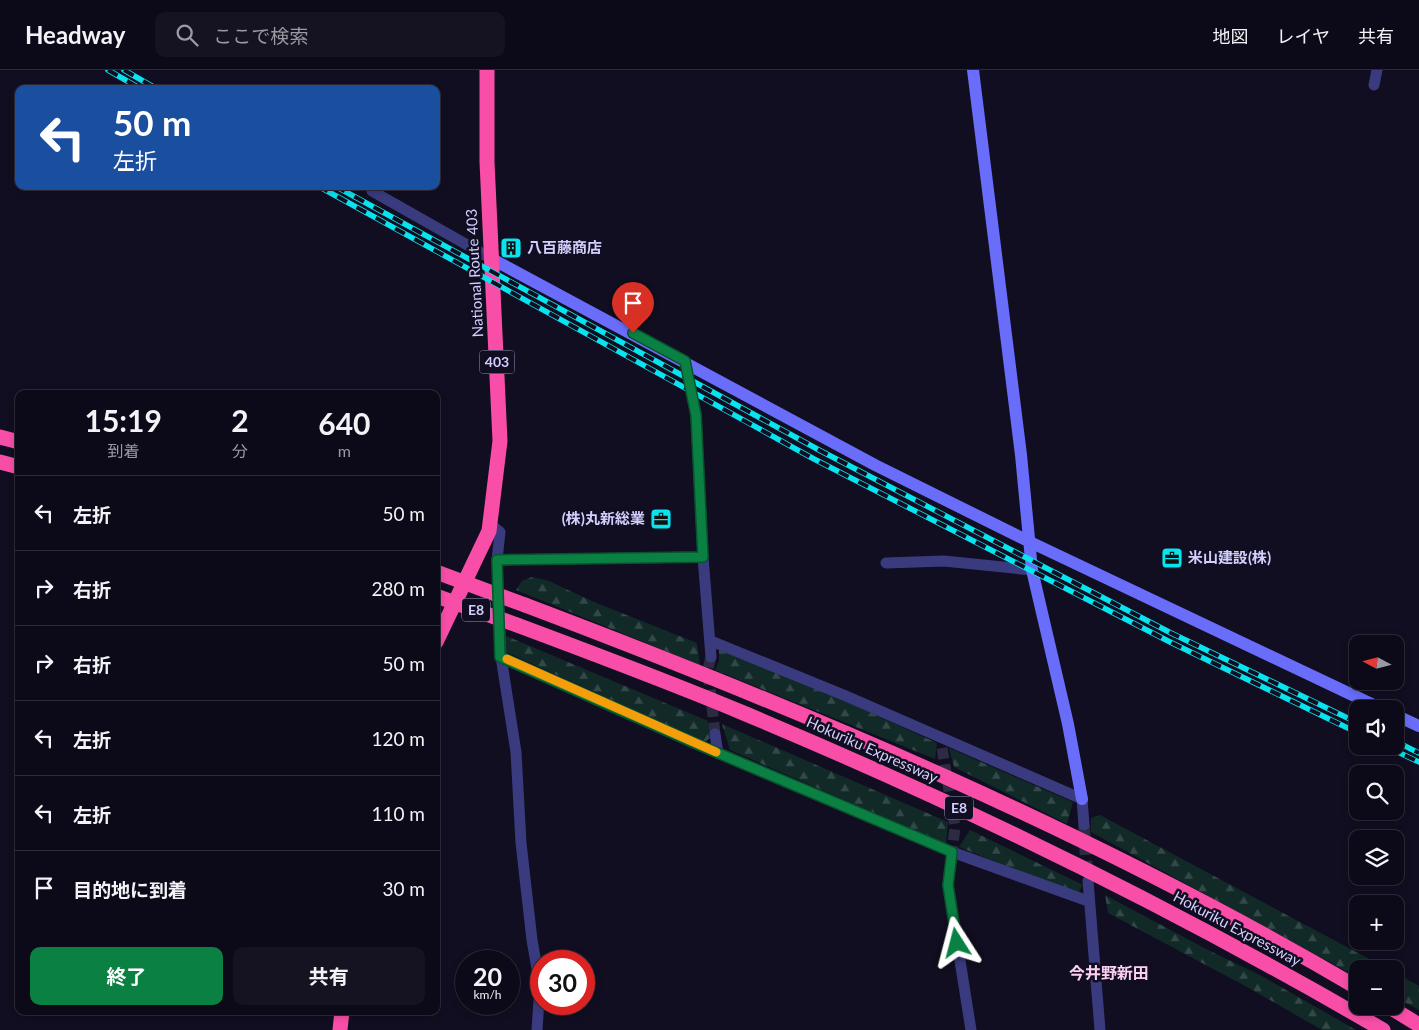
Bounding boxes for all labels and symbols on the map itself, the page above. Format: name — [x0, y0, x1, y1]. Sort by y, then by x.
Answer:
street label: National Route 403 — [462, 208, 486, 338]
building icon: 八百藤商店 — [499, 236, 523, 260]
place label: 八百藤商店 — [527, 238, 602, 256]
pin — [612, 282, 654, 333]
road number: 403 — [480, 350, 514, 374]
office icon: (株)丸新総業 — [649, 507, 673, 531]
place label: (株)丸新総業 — [562, 509, 645, 527]
office icon: 米山建設(株) — [1160, 546, 1184, 570]
place label: 米山建設(株) — [1188, 548, 1271, 566]
road number: E8 — [462, 598, 490, 622]
north arrow — [1349, 635, 1404, 690]
street label: Hokuriku Expressway — [804, 712, 941, 786]
road number: E8 — [945, 796, 973, 820]
street label: Hokuriku Expressway — [1171, 887, 1305, 969]
position arrow — [930, 916, 982, 968]
speed limit sign: 30 — [530, 950, 595, 1015]
district label: 今井野新田 — [1069, 963, 1149, 982]

